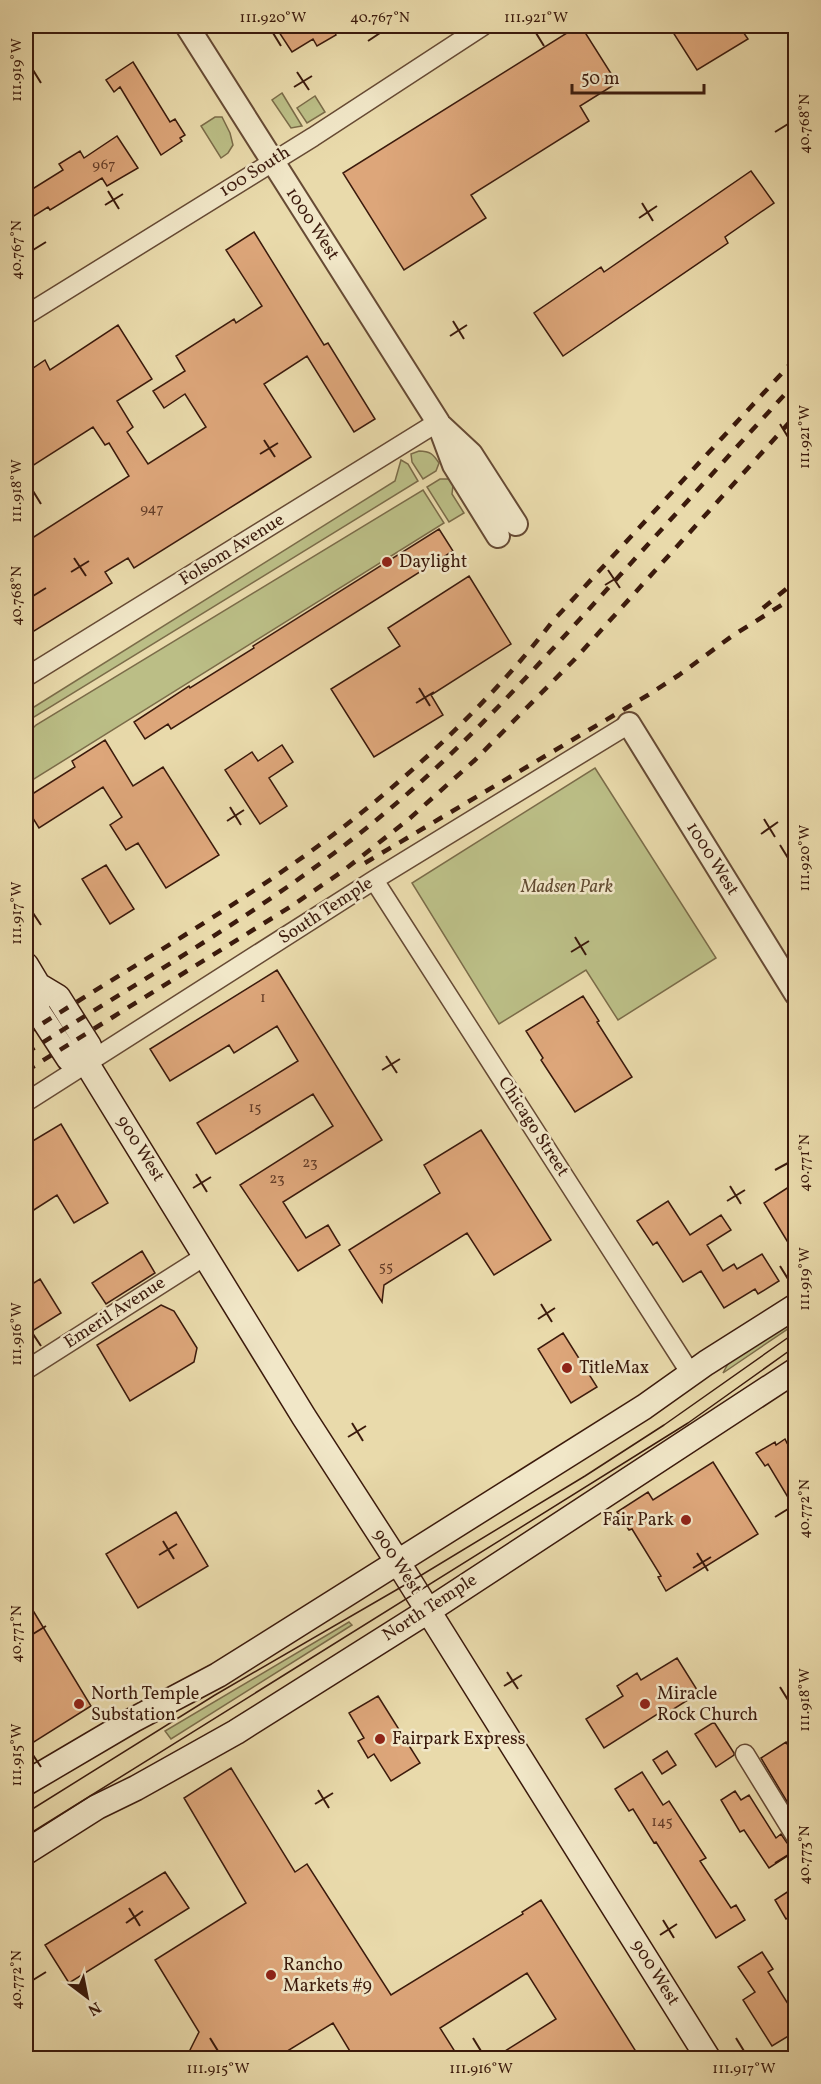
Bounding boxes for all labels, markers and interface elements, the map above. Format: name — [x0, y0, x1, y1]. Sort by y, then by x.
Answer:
text: 111.920°W — [240, 8, 306, 29]
text: 40.767°N — [350, 8, 410, 29]
text: 111.921°W — [504, 8, 568, 29]
text: 111.919°W — [7, 38, 28, 102]
scale bar — [572, 57, 704, 95]
text: 50 m — [581, 67, 620, 92]
text: 40.768°N — [795, 94, 816, 154]
street label: 100 South — [215, 140, 295, 204]
house number: 967 — [92, 155, 116, 176]
street label: 1000 West — [279, 183, 345, 265]
text: 40.767°N — [7, 220, 28, 280]
text: 111.921°W — [795, 405, 816, 469]
text: 111.918°W — [7, 459, 28, 523]
house number: 947 — [140, 499, 164, 520]
street label: Folsom Avenue — [175, 508, 289, 592]
place label: Daylight — [399, 550, 467, 575]
marker: Daylight — [380, 555, 394, 569]
text: 40.768°N — [7, 566, 28, 626]
street label: 1000 West — [680, 817, 744, 901]
text: 111.920°W — [795, 825, 816, 891]
street label: South Temple — [274, 871, 378, 951]
park label: Madsen Park — [520, 875, 613, 900]
text: 111.917°W — [7, 881, 28, 945]
house number: 1 — [260, 988, 266, 1009]
street label: Chicago Street — [491, 1072, 575, 1182]
house number: 15 — [248, 1098, 262, 1119]
street label: 900 West — [110, 1111, 170, 1187]
text: 40.771°N — [795, 1134, 816, 1192]
house number: 23 — [302, 1153, 318, 1174]
house number: 23 — [269, 1169, 285, 1190]
text: 111.919°W — [795, 1247, 816, 1311]
house number: 55 — [379, 1257, 393, 1278]
street label: Emeril Avenue — [60, 1271, 170, 1355]
text: 111.916°W — [7, 1302, 28, 1366]
place label: TitleMax — [579, 1356, 649, 1381]
marker: TitleMax — [560, 1361, 574, 1375]
text: 40.772°N — [795, 1479, 816, 1539]
place label: Fair Park — [603, 1508, 674, 1533]
marker: Fair Park — [679, 1513, 693, 1527]
street label: 900 West — [366, 1524, 428, 1600]
street label: North Temple — [378, 1568, 482, 1648]
text: 40.771°N — [7, 1605, 28, 1663]
text: 111.918°W — [795, 1668, 816, 1732]
place label: North Temple Substation — [91, 1682, 199, 1728]
place label: Miracle Rock Church — [657, 1682, 758, 1728]
marker: North Temple Substation — [72, 1697, 86, 1711]
marker: Miracle Rock Church — [638, 1697, 652, 1711]
text: 111.915°W — [7, 1723, 28, 1787]
place label: Fairpark Express — [392, 1727, 525, 1752]
marker: Fairpark Express — [373, 1732, 387, 1746]
house number: 145 — [651, 1812, 673, 1833]
text: 40.773°N — [795, 1825, 816, 1885]
street label: 900 West — [625, 1935, 685, 2011]
text: 40.772°N — [7, 1950, 28, 2010]
place label: Rancho Markets #9 — [283, 1953, 372, 1999]
north arrow — [57, 1967, 117, 2027]
marker: Rancho Markets #9 — [264, 1968, 278, 1982]
text: N — [83, 1996, 105, 2021]
text: 111.915°W — [186, 2059, 250, 2080]
text: 111.916°W — [449, 2059, 513, 2080]
text: 111.917°W — [712, 2059, 776, 2080]

